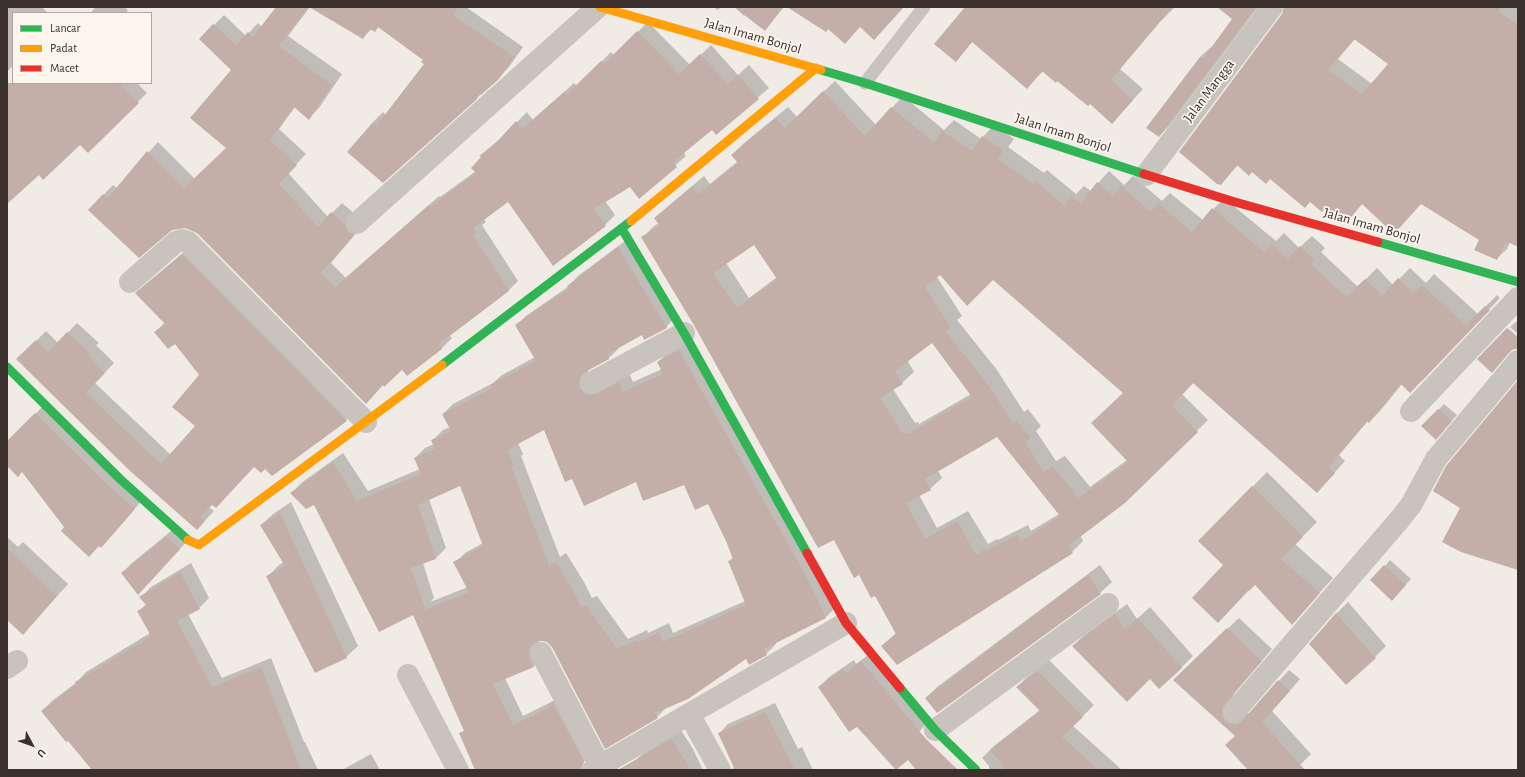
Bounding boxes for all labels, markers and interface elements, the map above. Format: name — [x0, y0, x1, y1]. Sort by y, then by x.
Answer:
legend — [12, 12, 152, 84]
street label: Jalan Imam Bonjol — [703, 14, 803, 58]
text: Lancar — [50, 22, 80, 34]
text: Padat — [50, 42, 77, 54]
street label: Jalan Mangga — [1180, 56, 1238, 126]
text: Macet — [50, 62, 79, 74]
street label: Jalan Imam Bonjol — [1013, 110, 1113, 156]
street label: Jalan Imam Bonjol — [1322, 204, 1422, 248]
north arrow — [12, 725, 52, 765]
text: U — [35, 747, 48, 759]

